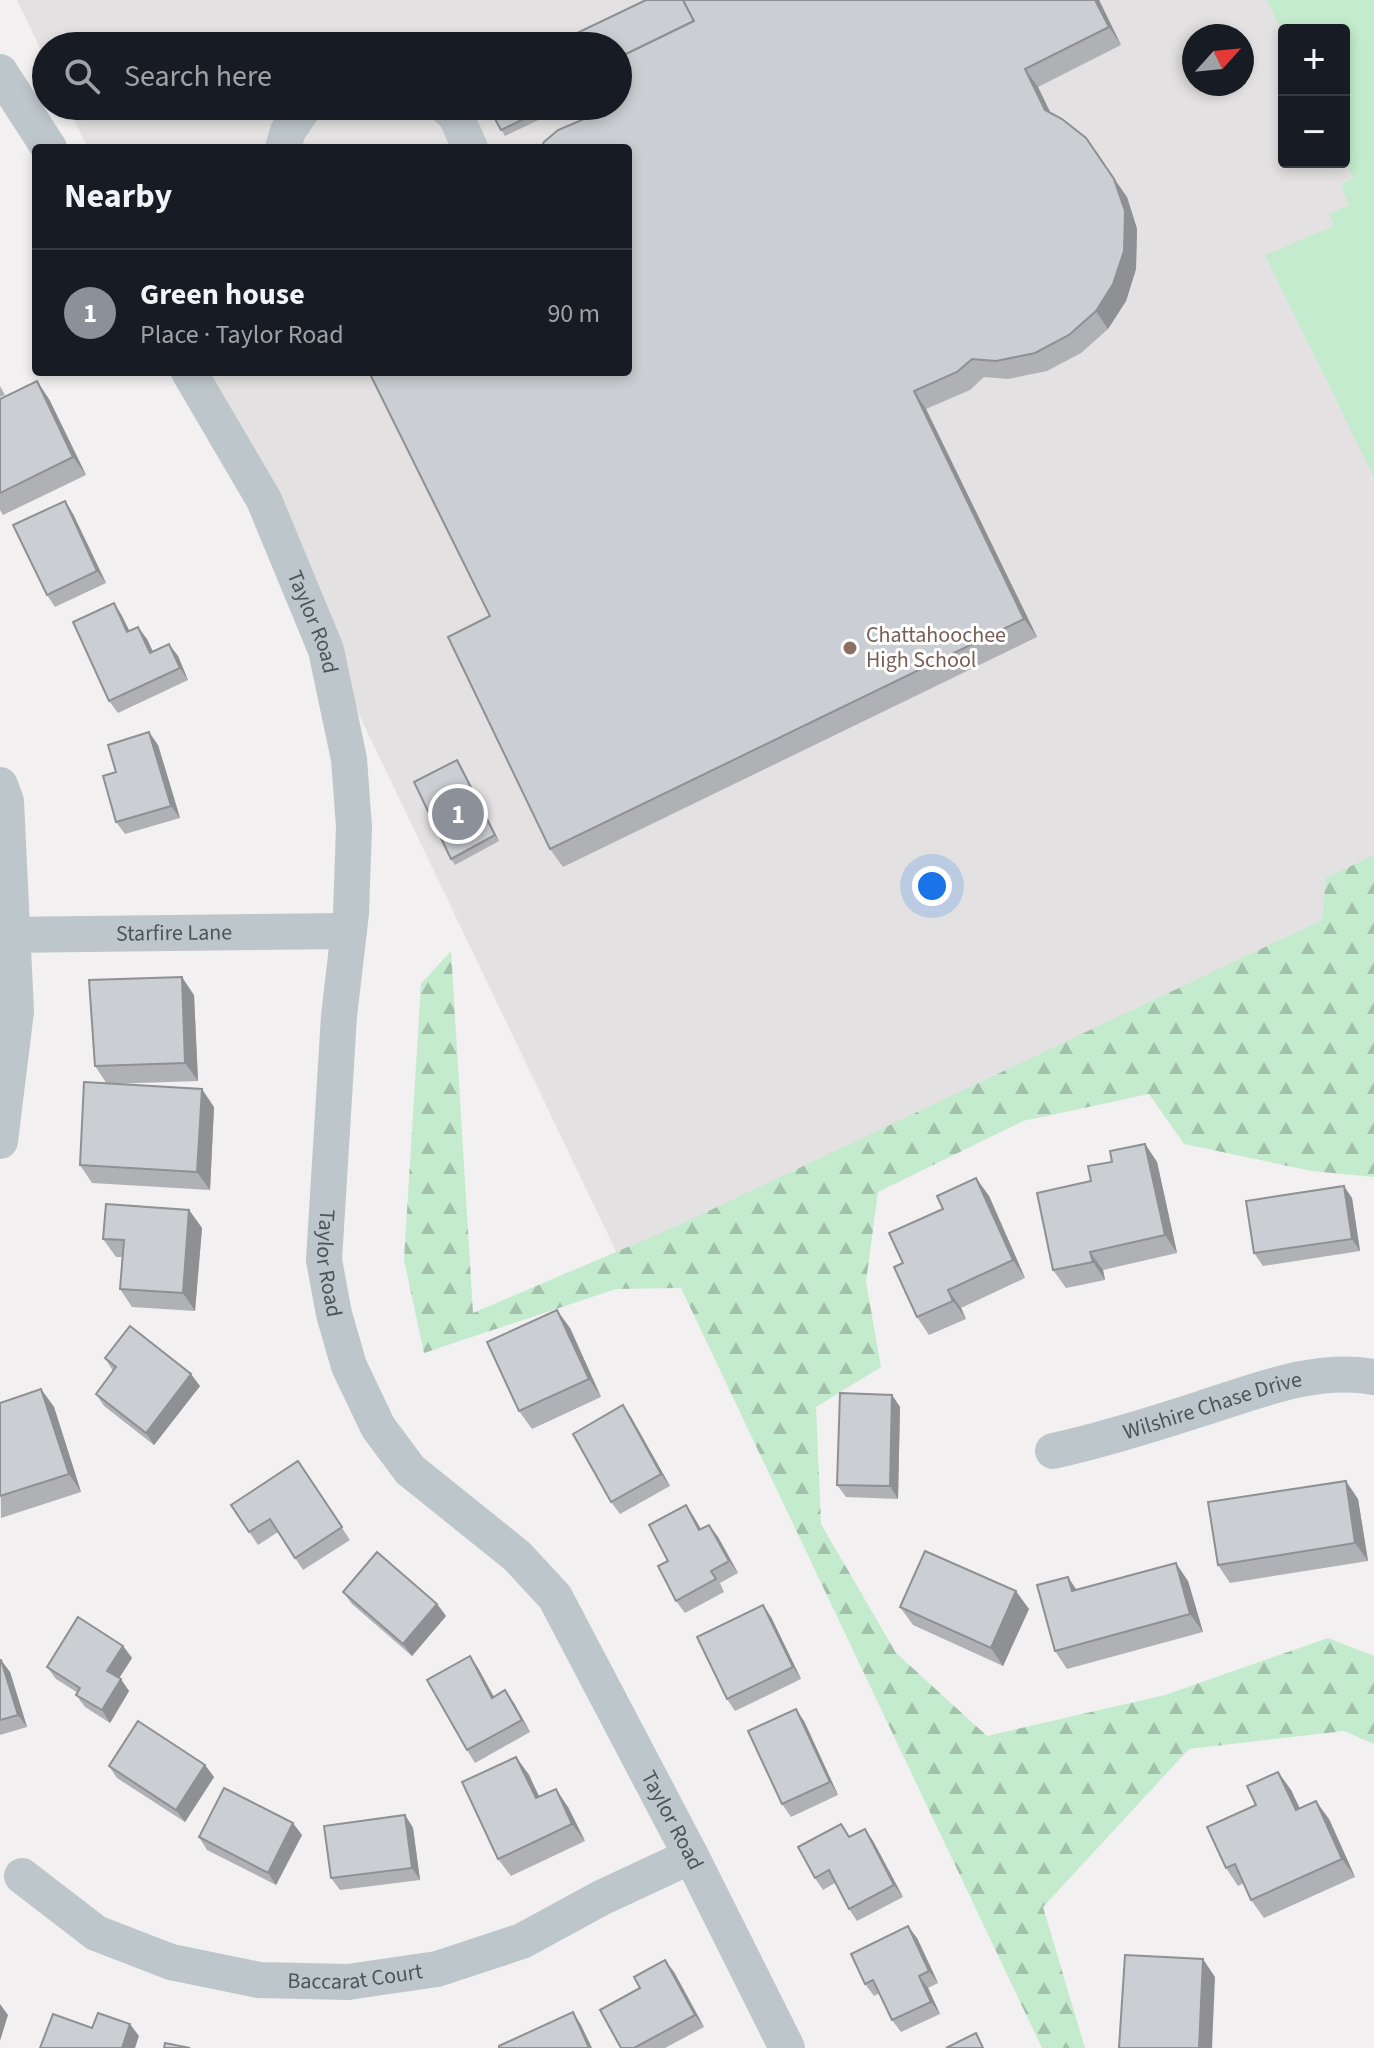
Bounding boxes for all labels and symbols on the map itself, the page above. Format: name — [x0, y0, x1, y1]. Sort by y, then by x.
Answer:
north arrow — [1182, 24, 1254, 96]
street label: Taylor Road — [279, 565, 347, 676]
place label: Chattahoochee High School — [866, 619, 1006, 676]
marker: Chattahoochee High School — [841, 639, 859, 657]
pin: 1 — [432, 784, 484, 844]
your location — [912, 866, 952, 906]
street label: Starfire Lane — [116, 916, 232, 950]
street label: Taylor Road — [308, 1208, 350, 1320]
street label: Wilshire Chase Drive — [1119, 1363, 1305, 1448]
street label: Taylor Road — [633, 1765, 712, 1876]
street label: Baccarat Court — [287, 1955, 425, 1998]

